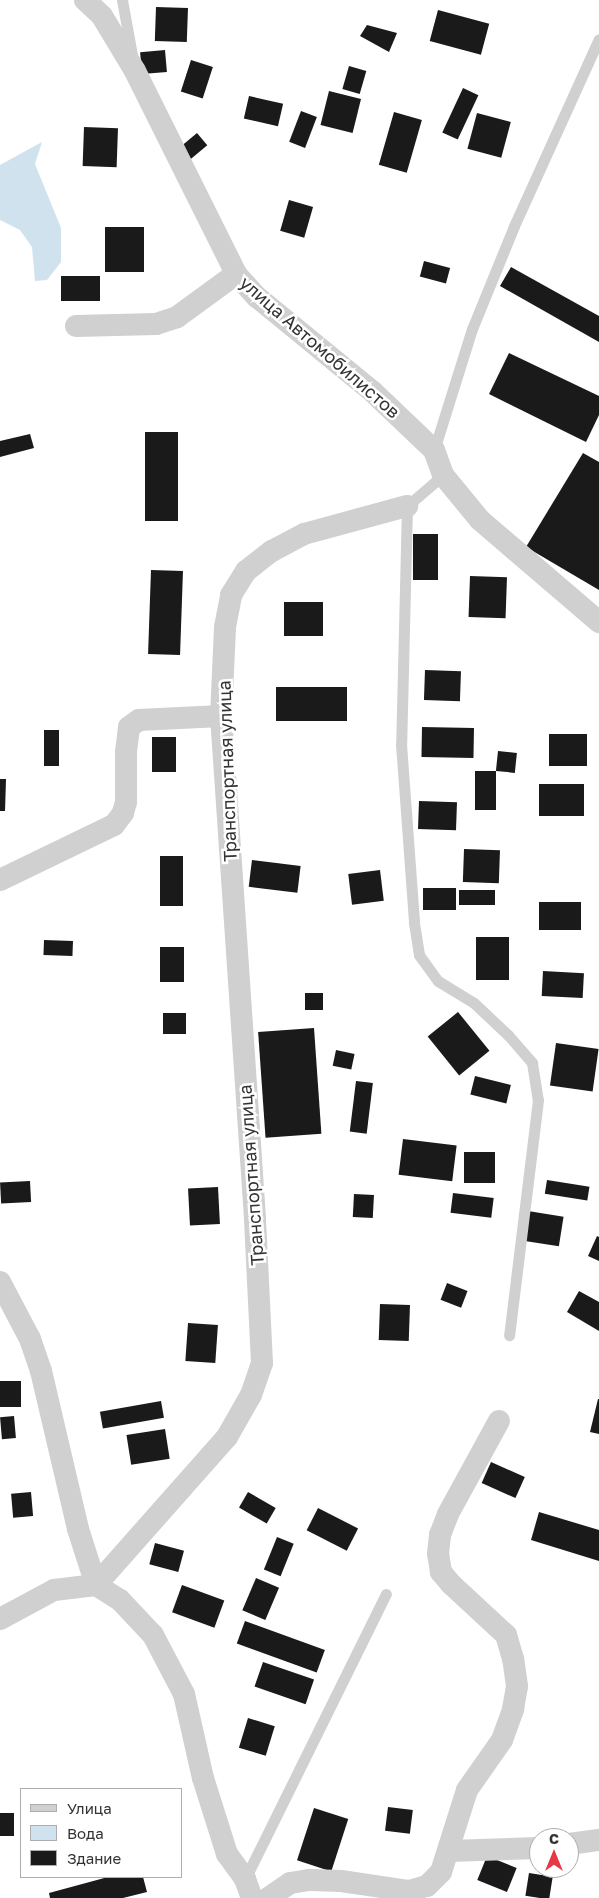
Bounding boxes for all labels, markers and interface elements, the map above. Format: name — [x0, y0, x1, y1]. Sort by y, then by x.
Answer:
street label: улица Автомобилистов — [236, 272, 404, 422]
street label: Транспортная улица — [213, 680, 241, 862]
street label: Транспортная улица — [234, 1084, 268, 1266]
legend — [20, 1788, 182, 1878]
text: Улица — [67, 1799, 112, 1817]
text: Вода — [67, 1824, 104, 1842]
north arrow — [529, 1828, 579, 1878]
text: С — [549, 1830, 559, 1847]
text: Здание — [67, 1849, 121, 1867]

